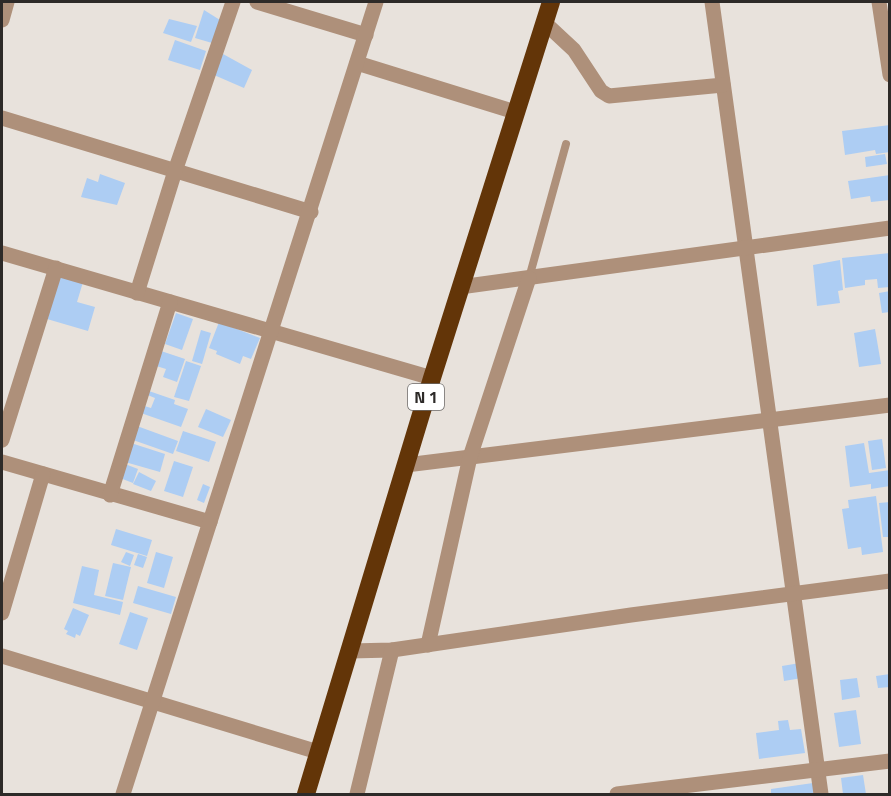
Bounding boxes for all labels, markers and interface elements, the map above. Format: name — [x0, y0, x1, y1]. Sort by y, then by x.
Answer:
road number: N 1 — [408, 384, 444, 410]

